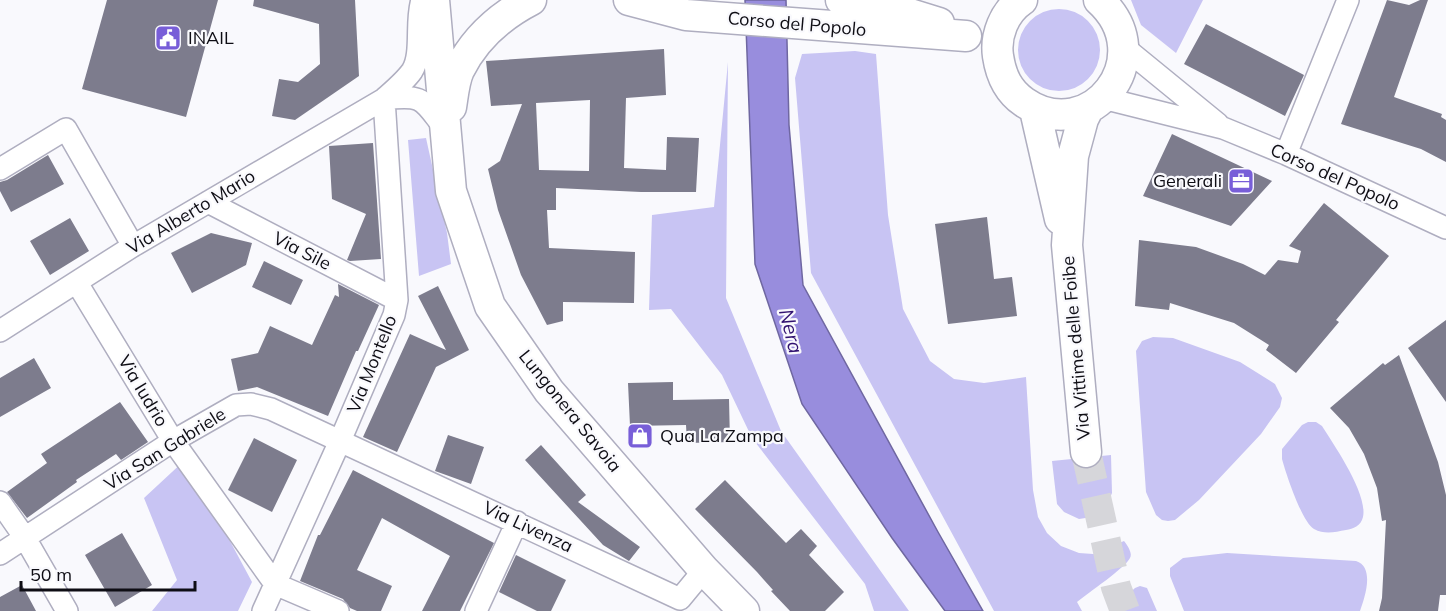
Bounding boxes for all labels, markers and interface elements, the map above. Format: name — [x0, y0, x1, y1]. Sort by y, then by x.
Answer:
street label: Corso del Popolo — [727, 6, 867, 41]
public building icon: INAIL — [153, 23, 183, 53]
place label: INAIL — [188, 26, 234, 49]
street label: Corso del Popolo — [1267, 138, 1403, 215]
street label: Via Alberto Mario — [122, 164, 259, 259]
office icon: Generali — [1226, 166, 1256, 196]
place label: Generali — [1153, 169, 1222, 192]
street label: Via Sile — [269, 226, 335, 275]
street label: Via Vittime delle Foibe — [1056, 255, 1095, 441]
water label: Nera — [774, 306, 809, 356]
street label: Via Montello — [341, 312, 402, 416]
street label: Lungonera Savoia — [514, 345, 627, 476]
street label: Via Iudrio — [113, 351, 174, 431]
street label: Via San Gabriele — [100, 402, 230, 495]
shop icon: Qua La Zampa — [625, 421, 655, 451]
place label: Qua La Zampa — [660, 424, 784, 447]
street label: Via Livenza — [480, 496, 577, 557]
scale bar — [21, 554, 195, 592]
text: 50 m — [30, 563, 72, 586]

